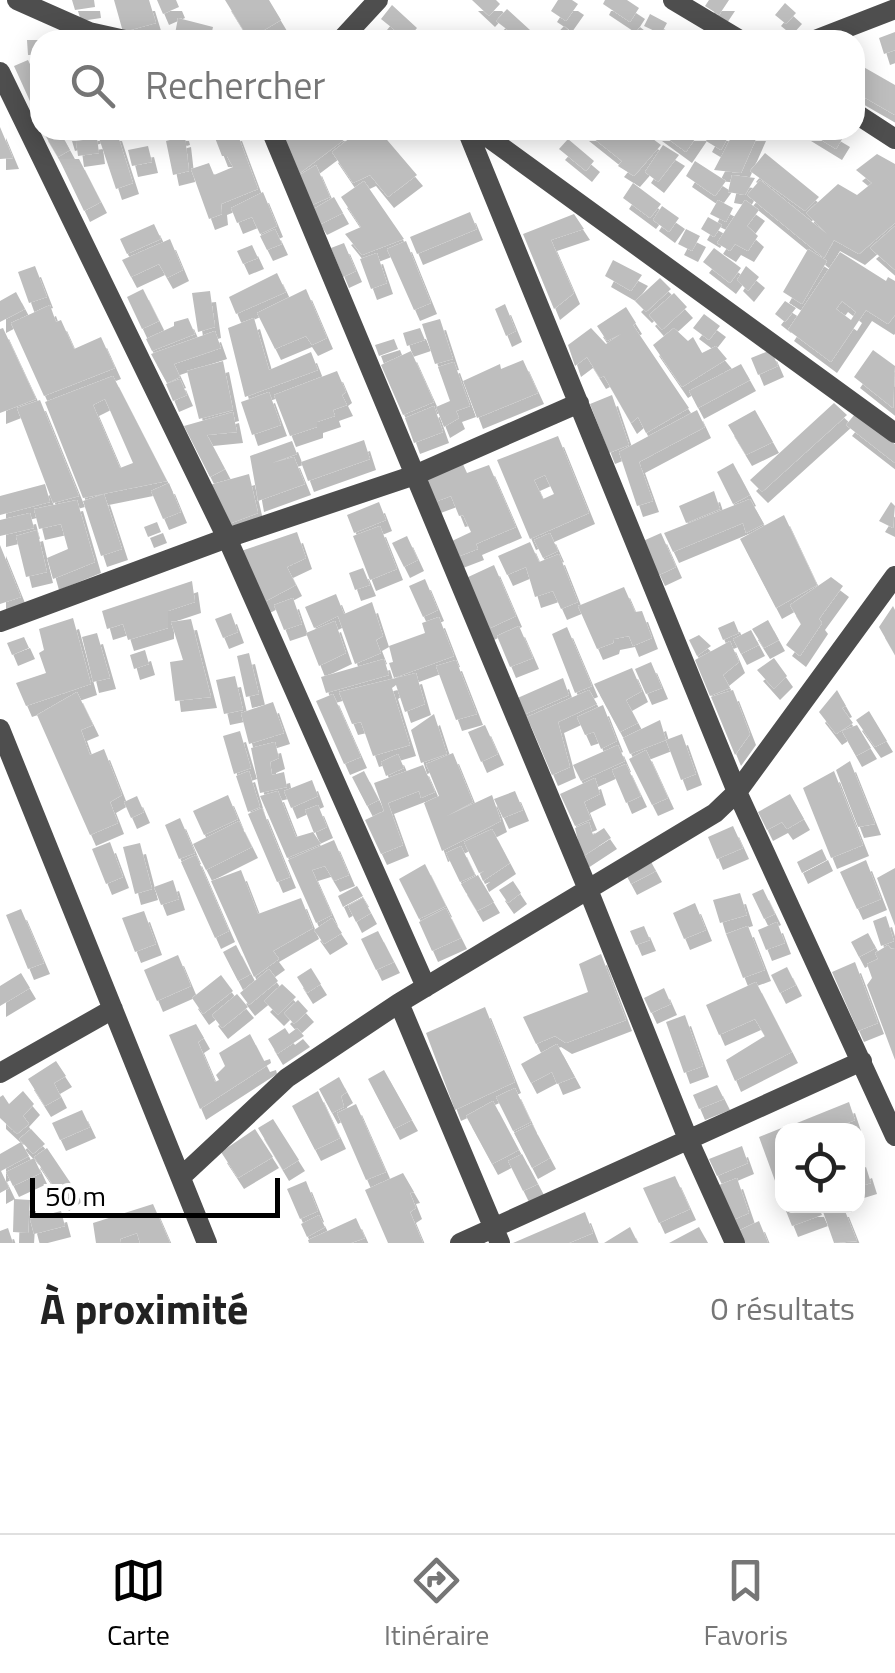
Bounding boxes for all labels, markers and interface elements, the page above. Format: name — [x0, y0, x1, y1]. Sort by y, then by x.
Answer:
search box — [30, 30, 865, 140]
text: Rechercher — [145, 56, 326, 114]
icon: search — [65, 58, 120, 113]
map controls — [775, 1123, 865, 1213]
button: locate — [775, 1123, 865, 1213]
scale bar — [30, 1173, 280, 1218]
text: 50 m — [45, 1174, 106, 1217]
text: À proximité — [40, 1276, 248, 1340]
text: 0 résultats — [710, 1284, 855, 1332]
tab: Carte — [107, 1553, 170, 1656]
tab: Itinéraire — [384, 1553, 489, 1656]
tab: Favoris — [703, 1553, 788, 1656]

